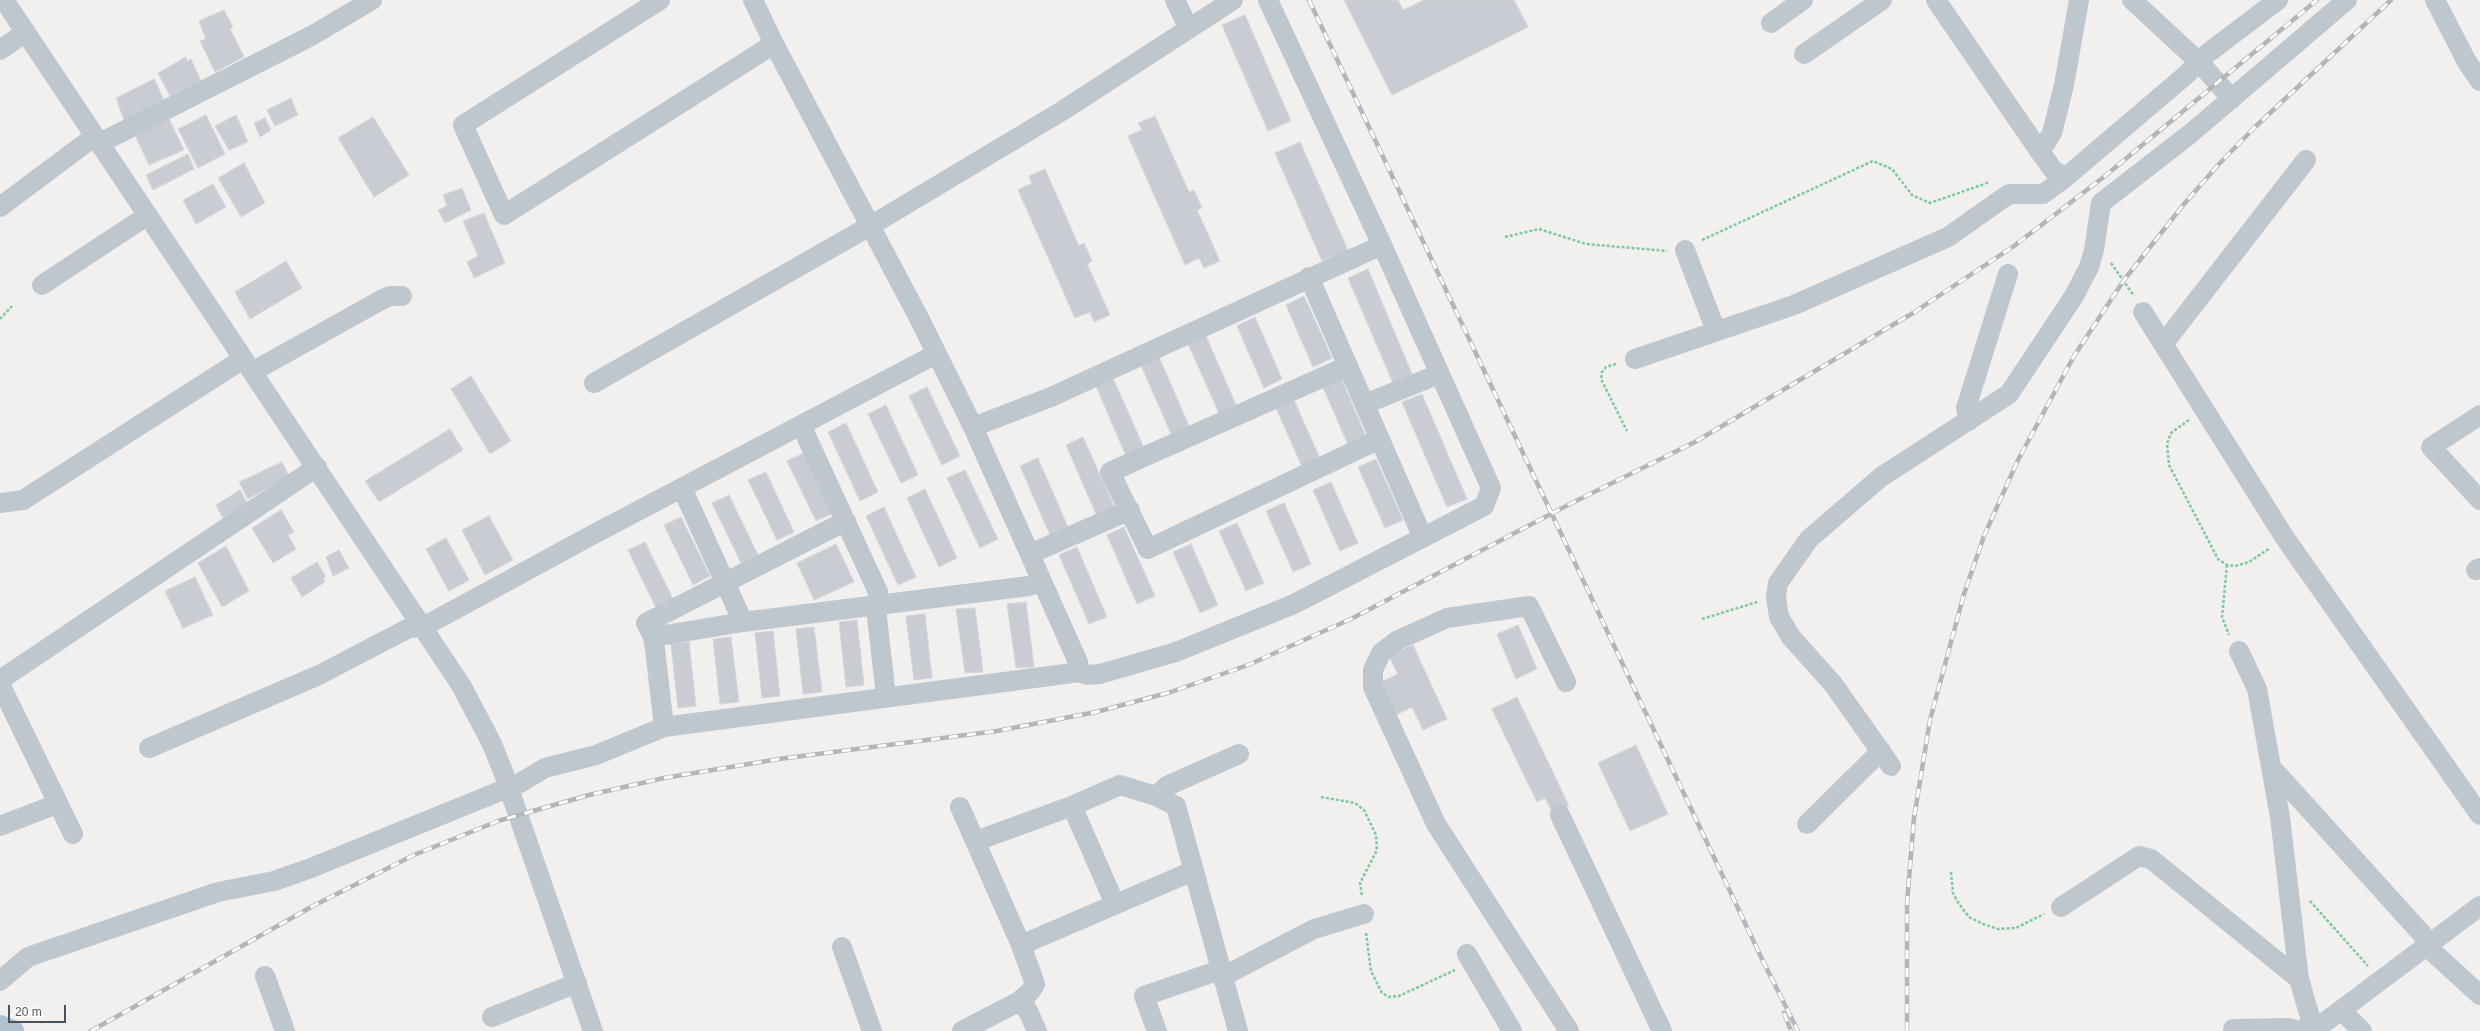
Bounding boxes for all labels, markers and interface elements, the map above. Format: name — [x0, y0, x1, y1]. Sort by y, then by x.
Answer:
scale bar — [10, 997, 68, 1023]
text: 20 m — [15, 1005, 42, 1019]

